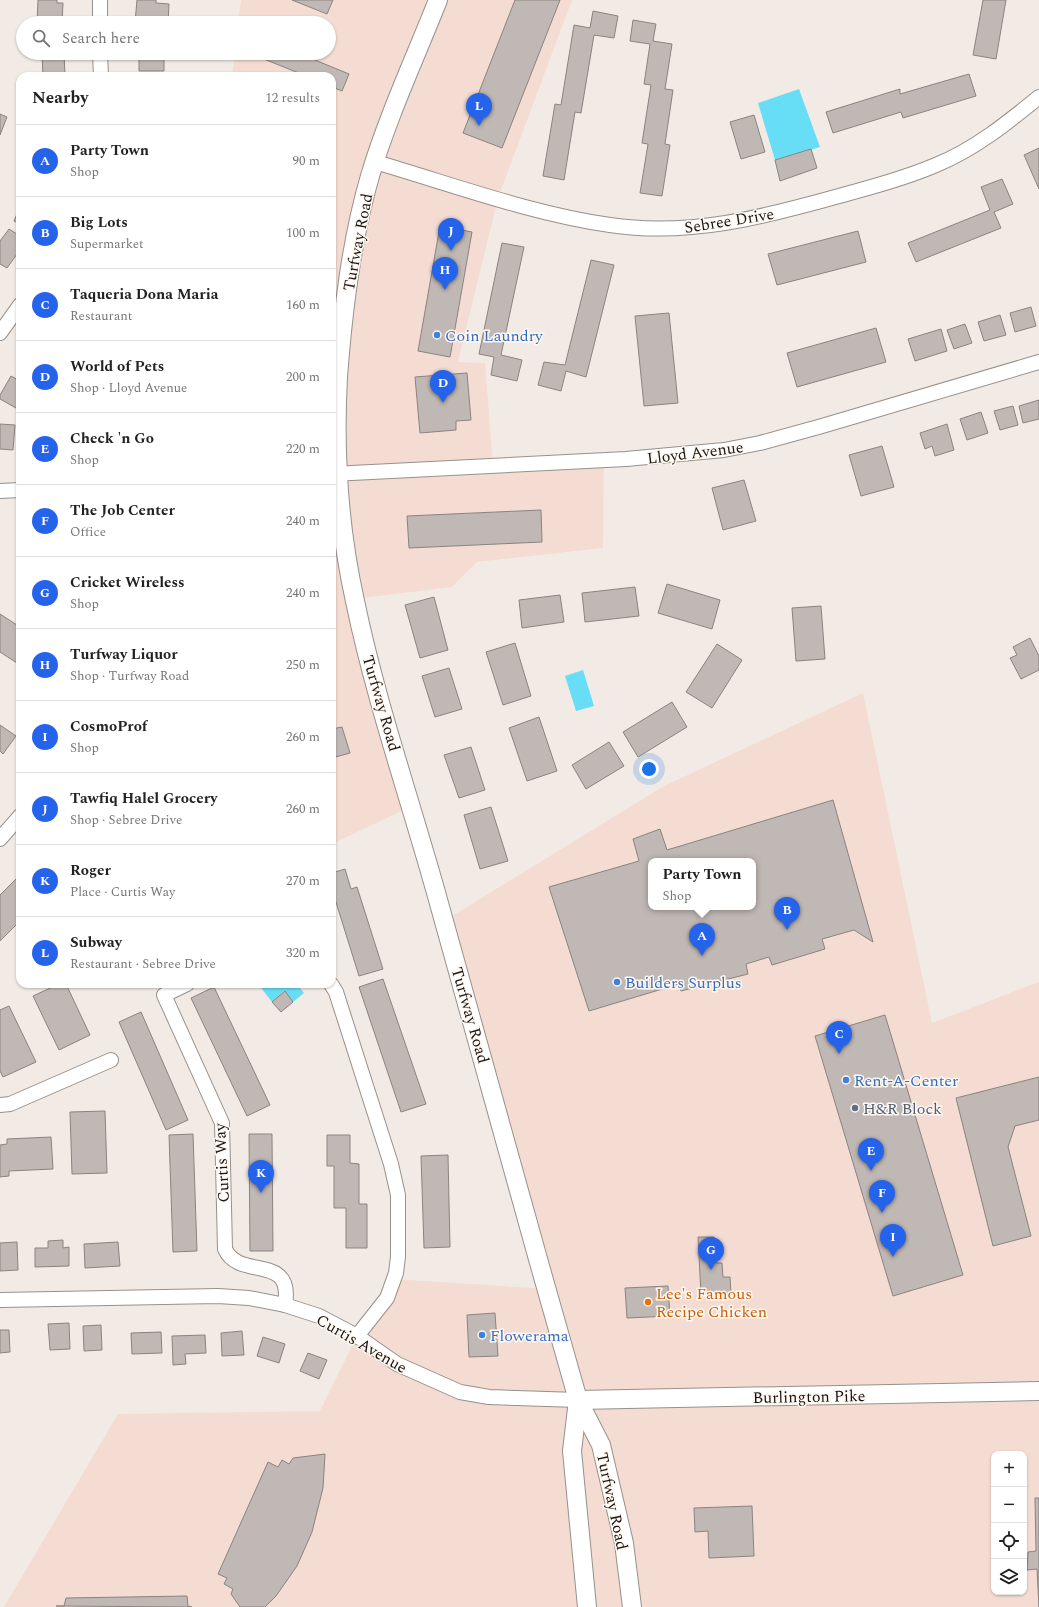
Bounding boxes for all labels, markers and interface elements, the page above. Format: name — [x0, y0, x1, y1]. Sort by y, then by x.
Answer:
search box — [16, 16, 336, 60]
icon: search — [30, 27, 52, 49]
text: Search here — [62, 27, 140, 50]
text: Nearby — [32, 85, 88, 111]
text: 12 results — [265, 88, 320, 108]
pin: L — [466, 93, 492, 126]
text: Party Town — [70, 139, 149, 162]
text: A — [40, 151, 50, 171]
text: 90 m — [293, 151, 320, 171]
text: Shop — [70, 162, 99, 182]
street label: Turfway Road — [337, 191, 379, 293]
street label: Sebree Drive — [683, 202, 776, 240]
text: Big Lots — [70, 211, 128, 234]
pin: J — [438, 218, 464, 251]
text: B — [40, 223, 50, 243]
text: 100 m — [286, 223, 320, 243]
text: Supermarket — [70, 234, 144, 254]
pin: H — [432, 257, 458, 290]
text: Taqueria Dona Maria — [70, 283, 218, 306]
text: C — [40, 295, 50, 315]
text: 160 m — [286, 295, 320, 315]
text: Restaurant — [70, 306, 132, 326]
place label: Coin Laundry — [445, 324, 544, 348]
marker: Coin Laundry — [432, 330, 442, 340]
text: World of Pets — [70, 355, 164, 378]
text: D — [40, 367, 50, 387]
text: 200 m — [286, 367, 320, 387]
pin: D — [430, 370, 456, 403]
text: Shop · Lloyd Avenue — [70, 378, 187, 398]
text: Check 'n Go — [70, 427, 154, 450]
street label: Lloyd Avenue — [646, 435, 745, 471]
text: E — [41, 439, 49, 459]
text: 220 m — [286, 439, 320, 459]
text: Shop — [70, 450, 99, 470]
text: The Job Center — [70, 499, 175, 522]
text: F — [41, 511, 49, 531]
text: 240 m — [286, 511, 320, 531]
text: Office — [70, 522, 106, 542]
text: Cricket Wireless — [70, 571, 185, 594]
text: G — [40, 583, 50, 603]
text: 240 m — [286, 583, 320, 603]
text: Shop — [70, 594, 99, 614]
text: Turfway Liquor — [70, 643, 178, 666]
street label: Turfway Road — [356, 652, 406, 754]
text: H — [40, 655, 50, 675]
text: 250 m — [286, 655, 320, 675]
text: Shop · Turfway Road — [70, 666, 189, 686]
text: CosmoProf — [70, 715, 147, 738]
text: I — [42, 727, 48, 747]
text: 260 m — [286, 727, 320, 747]
text: Shop — [70, 738, 99, 758]
your location — [639, 759, 659, 779]
text: Tawfiq Halel Grocery — [70, 787, 217, 810]
text: J — [42, 799, 48, 819]
text: 260 m — [286, 799, 320, 819]
text: Shop · Sebree Drive — [70, 810, 182, 830]
popup — [648, 858, 756, 910]
text: Roger — [70, 859, 111, 882]
text: Party Town — [663, 863, 741, 886]
text: K — [40, 871, 50, 891]
text: 270 m — [286, 871, 320, 891]
text: Place · Curtis Way — [70, 882, 175, 902]
text: Shop — [663, 886, 691, 906]
pin: B — [774, 897, 800, 930]
pin: A — [689, 923, 715, 956]
text: Subway — [70, 931, 122, 954]
text: L — [41, 943, 49, 963]
text: 320 m — [286, 943, 320, 963]
text: Restaurant · Sebree Drive — [70, 954, 216, 974]
street label: Turfway Road — [445, 964, 495, 1066]
place label: Builders Surplus — [625, 971, 742, 995]
marker: Builders Surplus — [612, 977, 622, 987]
pin: C — [826, 1021, 852, 1054]
place label: Rent-A-Center — [854, 1069, 958, 1093]
marker: Rent-A-Center — [841, 1075, 851, 1085]
place label: H&R Block — [863, 1097, 942, 1121]
marker: H&R Block — [850, 1103, 860, 1113]
street label: Curtis Way — [208, 1121, 236, 1203]
pin: E — [858, 1138, 884, 1171]
pin: K — [248, 1160, 274, 1193]
pin: F — [869, 1180, 895, 1213]
pin: I — [880, 1224, 906, 1257]
pin: G — [698, 1237, 724, 1270]
place label: Lee's Famous Recipe Chicken — [656, 1282, 767, 1324]
marker: Lee's Famous Recipe Chicken — [643, 1297, 653, 1307]
street label: Curtis Avenue — [312, 1308, 411, 1380]
place label: Flowerama — [490, 1324, 569, 1348]
marker: Flowerama — [477, 1330, 487, 1340]
street label: Burlington Pike — [752, 1384, 866, 1410]
street label: Turfway Road — [590, 1450, 634, 1552]
map controls — [991, 1451, 1027, 1595]
button: + — [991, 1451, 1027, 1487]
button: − — [991, 1487, 1027, 1523]
button: locate — [991, 1523, 1027, 1559]
button: layers — [991, 1559, 1027, 1595]

